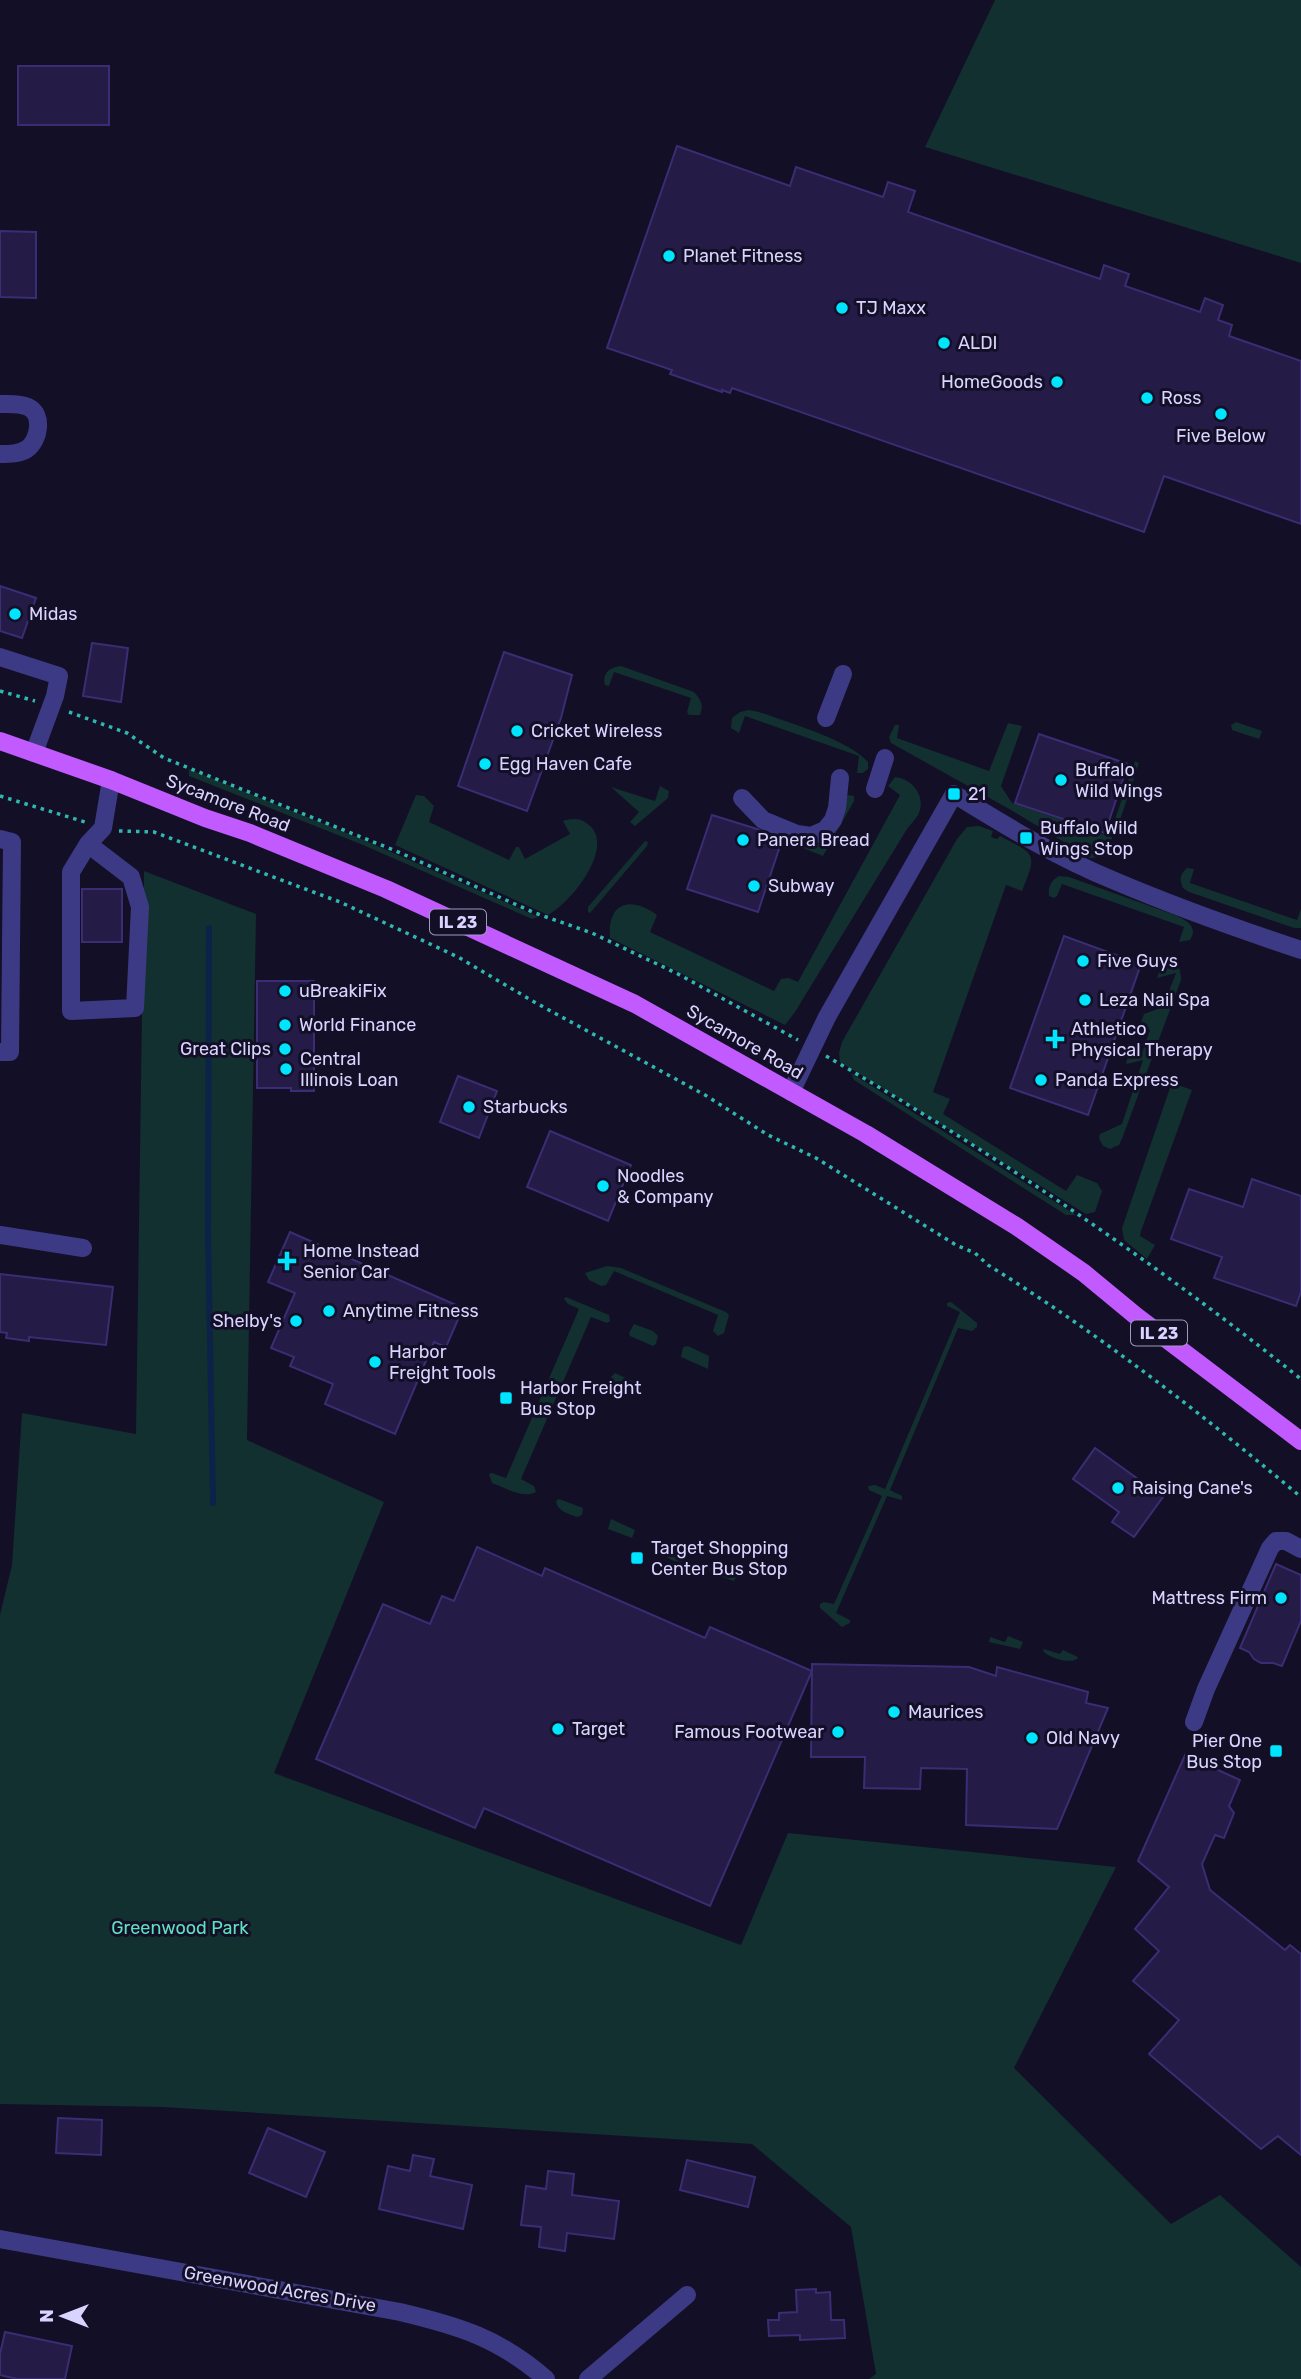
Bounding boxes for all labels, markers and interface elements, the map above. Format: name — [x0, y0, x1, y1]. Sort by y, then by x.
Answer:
place label: Planet Fitness — [683, 245, 803, 267]
marker: Planet Fitness — [661, 248, 677, 264]
place label: TJ Maxx — [856, 297, 926, 319]
marker: TJ Maxx — [834, 300, 850, 316]
place label: ALDI — [958, 332, 998, 354]
marker: ALDI — [936, 335, 952, 351]
place label: HomeGoods — [941, 371, 1043, 393]
marker: HomeGoods — [1049, 374, 1065, 390]
place label: Ross — [1161, 387, 1201, 409]
marker: Ross — [1139, 390, 1155, 406]
marker: Five Below — [1213, 406, 1229, 422]
place label: Five Below — [1176, 425, 1266, 447]
place label: Midas — [29, 603, 77, 625]
marker: Midas — [7, 606, 23, 622]
place label: Cricket Wireless — [531, 720, 662, 742]
marker: Cricket Wireless — [509, 723, 525, 739]
place label: Egg Haven Cafe — [499, 753, 632, 775]
marker: Egg Haven Cafe — [477, 756, 493, 772]
place label: Buffalo Wild Wings — [1075, 759, 1163, 802]
street label: Sycamore Road — [163, 769, 293, 837]
marker: Buffalo Wild Wings — [1053, 772, 1069, 788]
place label: 21 — [968, 783, 986, 805]
marker: 21 — [946, 786, 962, 802]
place label: Buffalo Wild Wings Stop — [1040, 817, 1138, 860]
place label: Panera Bread — [757, 829, 870, 851]
marker: Buffalo Wild Wings Stop — [1018, 830, 1034, 846]
marker: Panera Bread — [735, 832, 751, 848]
place label: Subway — [768, 875, 834, 897]
marker: Subway — [746, 878, 762, 894]
road number: IL 23 — [430, 910, 486, 934]
place label: Five Guys — [1097, 950, 1178, 972]
marker: Five Guys — [1075, 953, 1091, 969]
place label: uBreakiFix — [299, 980, 387, 1002]
marker: uBreakiFix — [277, 983, 293, 999]
place label: Leza Nail Spa — [1099, 989, 1210, 1011]
marker: Leza Nail Spa — [1077, 992, 1093, 1008]
street label: Sycamore Road — [683, 1000, 807, 1084]
place label: World Finance — [299, 1014, 416, 1036]
marker: World Finance — [277, 1017, 293, 1033]
place label: Athletico Physical Therapy — [1071, 1018, 1213, 1061]
marker: Athletico Physical Therapy — [1045, 1029, 1065, 1049]
place label: Great Clips — [180, 1038, 271, 1060]
marker: Great Clips — [277, 1041, 293, 1057]
place label: Central Illinois Loan — [300, 1048, 398, 1091]
marker: Central Illinois Loan — [278, 1061, 294, 1077]
place label: Panda Express — [1055, 1069, 1179, 1091]
marker: Panda Express — [1033, 1072, 1049, 1088]
place label: Starbucks — [483, 1096, 568, 1118]
marker: Starbucks — [461, 1099, 477, 1115]
place label: Noodles & Company — [617, 1165, 714, 1208]
marker: Noodles & Company — [595, 1178, 611, 1194]
place label: Home Instead Senior Car — [303, 1240, 419, 1283]
marker: Home Instead Senior Car — [277, 1251, 297, 1271]
place label: Anytime Fitness — [343, 1300, 479, 1322]
marker: Anytime Fitness — [321, 1303, 337, 1319]
place label: Shelby's — [212, 1310, 282, 1332]
marker: Shelby's — [288, 1313, 304, 1329]
road number: IL 23 — [1131, 1320, 1187, 1345]
place label: Harbor Freight Tools — [389, 1341, 496, 1384]
marker: Harbor Freight Tools — [367, 1354, 383, 1370]
place label: Harbor Freight Bus Stop — [520, 1377, 642, 1420]
marker: Harbor Freight Bus Stop — [498, 1390, 514, 1406]
place label: Raising Cane's — [1132, 1477, 1253, 1499]
marker: Raising Cane's — [1110, 1480, 1126, 1496]
place label: Target Shopping Center Bus Stop — [651, 1537, 789, 1580]
marker: Target Shopping Center Bus Stop — [629, 1550, 645, 1566]
place label: Mattress Firm — [1152, 1587, 1267, 1609]
marker: Mattress Firm — [1273, 1590, 1289, 1606]
place label: Maurices — [908, 1701, 983, 1723]
marker: Maurices — [886, 1704, 902, 1720]
place label: Target — [572, 1718, 625, 1740]
marker: Target — [550, 1721, 566, 1737]
place label: Famous Footwear — [674, 1721, 824, 1743]
marker: Famous Footwear — [830, 1724, 846, 1740]
place label: Old Navy — [1046, 1727, 1120, 1749]
marker: Old Navy — [1024, 1730, 1040, 1746]
place label: Pier One Bus Stop — [1186, 1730, 1262, 1773]
marker: Pier One Bus Stop — [1268, 1743, 1284, 1759]
park label: Greenwood Park — [111, 1917, 249, 1939]
street label: Greenwood Acres Drive — [182, 2261, 378, 2317]
north arrow — [28, 2281, 98, 2351]
text: N — [35, 2309, 58, 2323]

